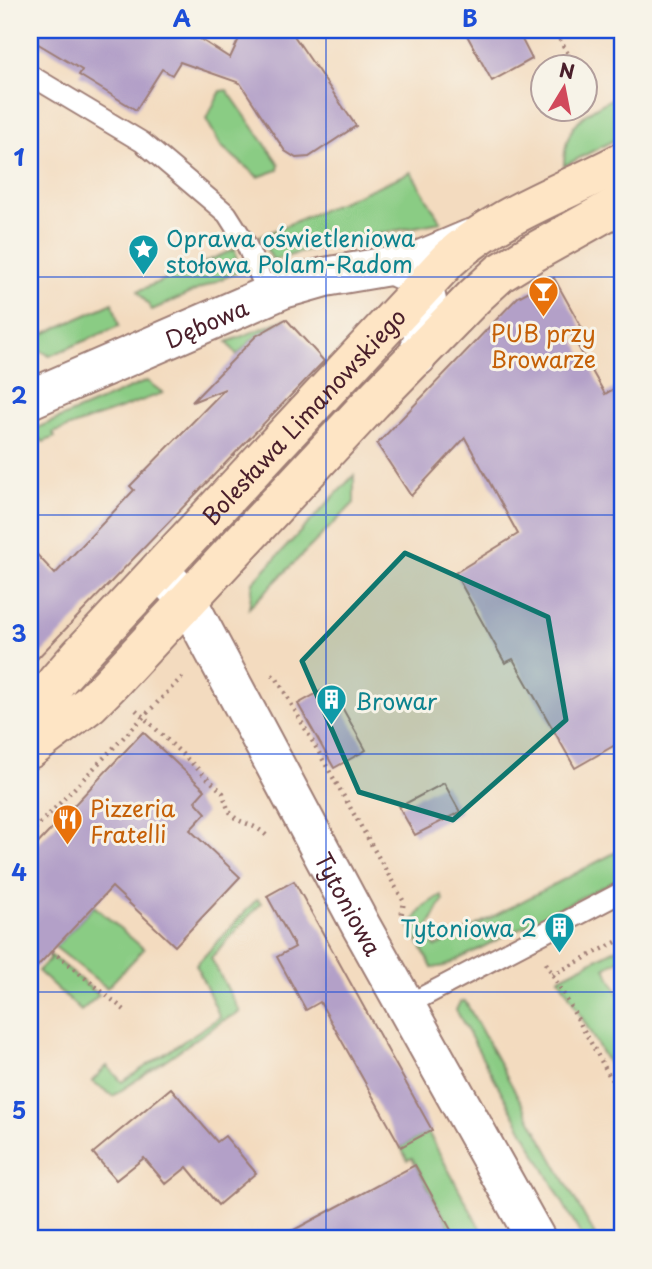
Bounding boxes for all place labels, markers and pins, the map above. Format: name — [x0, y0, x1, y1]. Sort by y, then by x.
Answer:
place label: Oprawa oświetleniowa stołowa Polam-Radom — [166, 220, 416, 281]
place icon: Oprawa oświetleniowa stołowa Polam-Radom — [126, 233, 160, 277]
bar icon: PUB przy Browarze — [526, 274, 560, 318]
place label: PUB przy Browarze — [490, 315, 596, 376]
building icon: Browar — [315, 683, 349, 727]
place label: Browar — [355, 683, 438, 718]
place label: Pizzeria Fratelli — [90, 790, 176, 851]
restaurant icon: Pizzeria Fratelli — [50, 803, 84, 847]
place label: Tytoniowa 2 — [400, 910, 537, 945]
building icon: Tytoniowa 2 — [543, 910, 577, 954]

